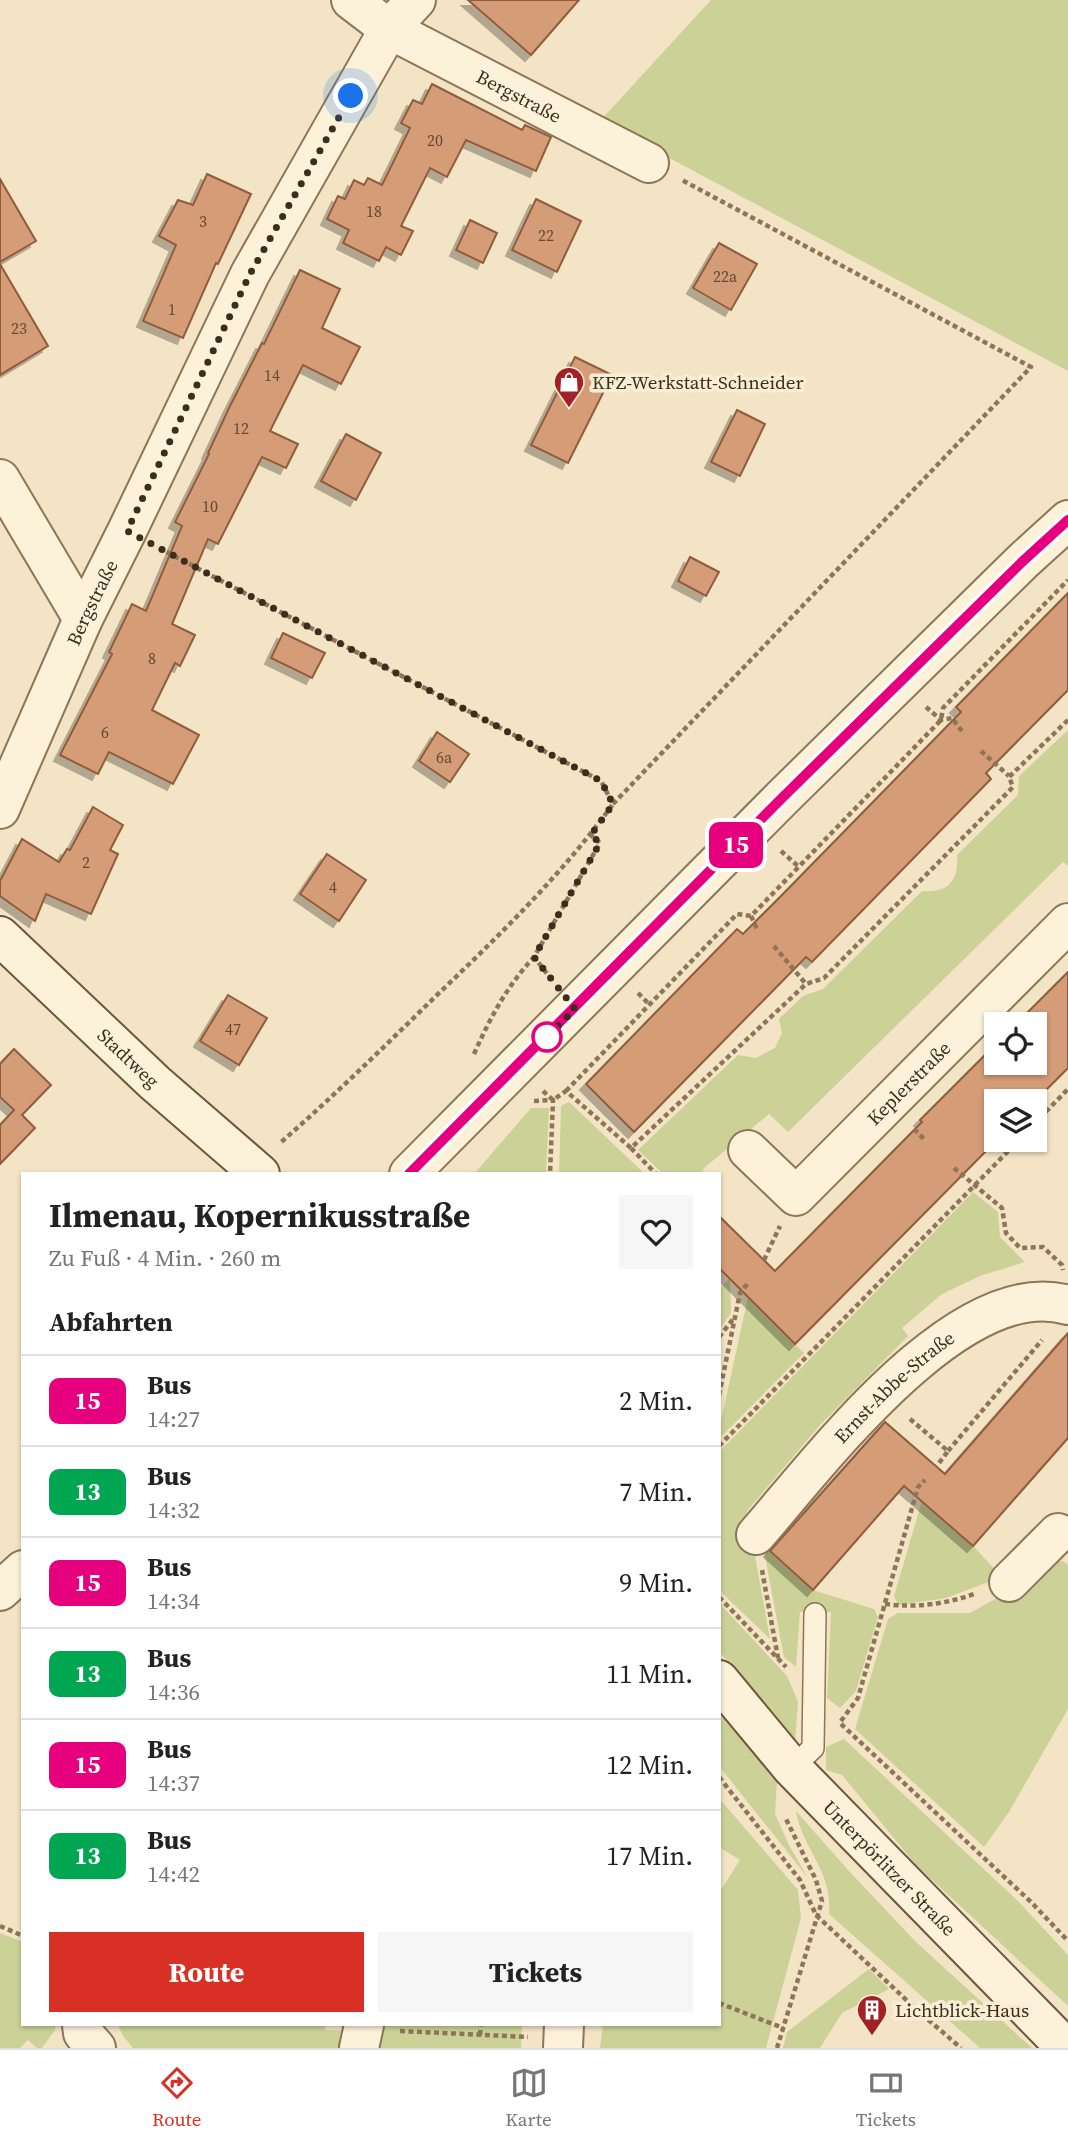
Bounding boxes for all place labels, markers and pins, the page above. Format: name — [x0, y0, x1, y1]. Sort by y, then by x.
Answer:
shop icon: KFZ-Werkstatt-Schneider — [552, 365, 586, 409]
place label: KFZ-Werkstatt-Schneider — [592, 369, 804, 395]
unlabelled marker — [532, 1022, 562, 1052]
building icon: Lichtblick-Haus — [855, 1993, 889, 2037]
place label: Lichtblick-Haus — [895, 1997, 1029, 2023]

